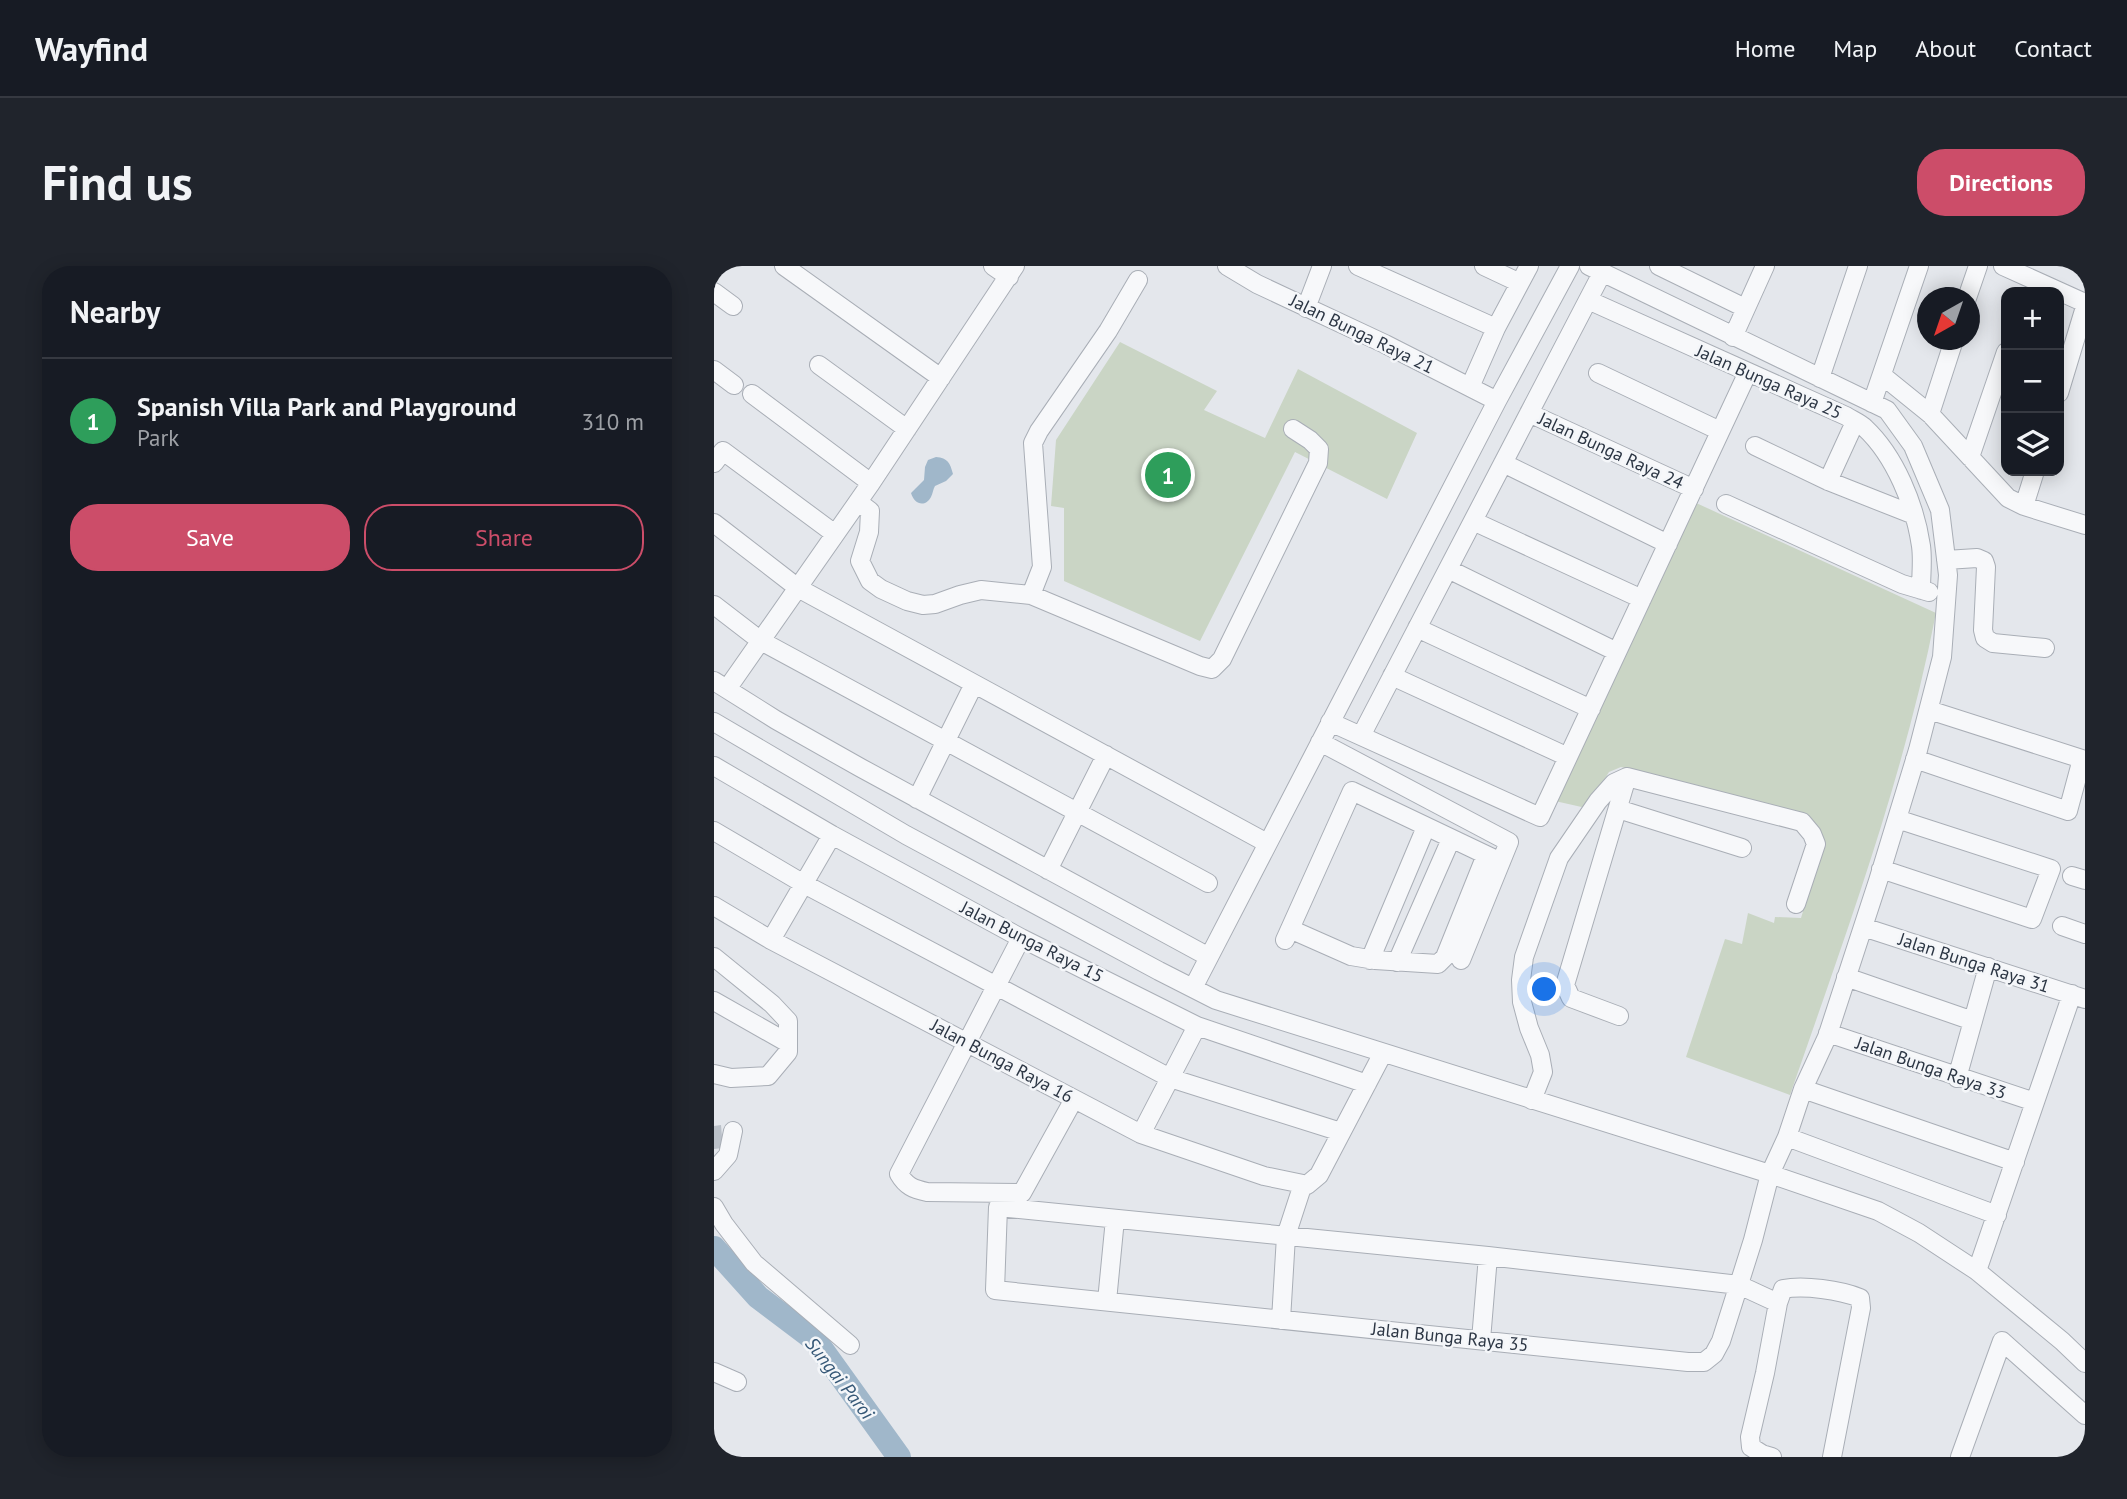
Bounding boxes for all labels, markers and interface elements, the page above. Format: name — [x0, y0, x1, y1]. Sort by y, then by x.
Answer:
text: Wayfind — [35, 27, 148, 70]
text: Home — [1735, 33, 1795, 64]
text: Map — [1833, 33, 1877, 64]
text: About — [1915, 33, 1976, 64]
text: Contact — [2014, 33, 2092, 64]
button: Directions — [1917, 149, 2085, 216]
text: Find us — [42, 150, 193, 214]
north arrow — [1917, 287, 1980, 350]
map controls — [2001, 287, 2064, 476]
button: + — [2001, 287, 2064, 350]
street label: Jalan Bunga Raya 21 — [1285, 288, 1438, 378]
text: Nearby — [70, 292, 160, 331]
street label: Jalan Bunga Raya 25 — [1692, 339, 1846, 424]
button: − — [2001, 350, 2064, 413]
text: Spanish Villa Park and Playground — [137, 390, 516, 423]
street label: Jalan Bunga Raya 24 — [1534, 406, 1688, 494]
text: 1 — [86, 407, 100, 436]
text: 310 m — [582, 407, 644, 436]
button: layers — [2001, 413, 2064, 476]
text: Park — [137, 423, 179, 452]
pin: 1 — [1145, 449, 1191, 501]
button: Save — [70, 504, 350, 571]
button: Share — [364, 504, 644, 571]
street label: Jalan Bunga Raya 15 — [956, 895, 1108, 988]
street label: Jalan Bunga Raya 31 — [1895, 927, 2053, 998]
your location — [1527, 972, 1561, 1006]
street label: Jalan Bunga Raya 16 — [926, 1013, 1077, 1108]
street label: Jalan Bunga Raya 33 — [1852, 1031, 2009, 1104]
street label: Jalan Bunga Raya 35 — [1369, 1317, 1530, 1356]
water label: Sungai Paroi — [800, 1332, 880, 1425]

